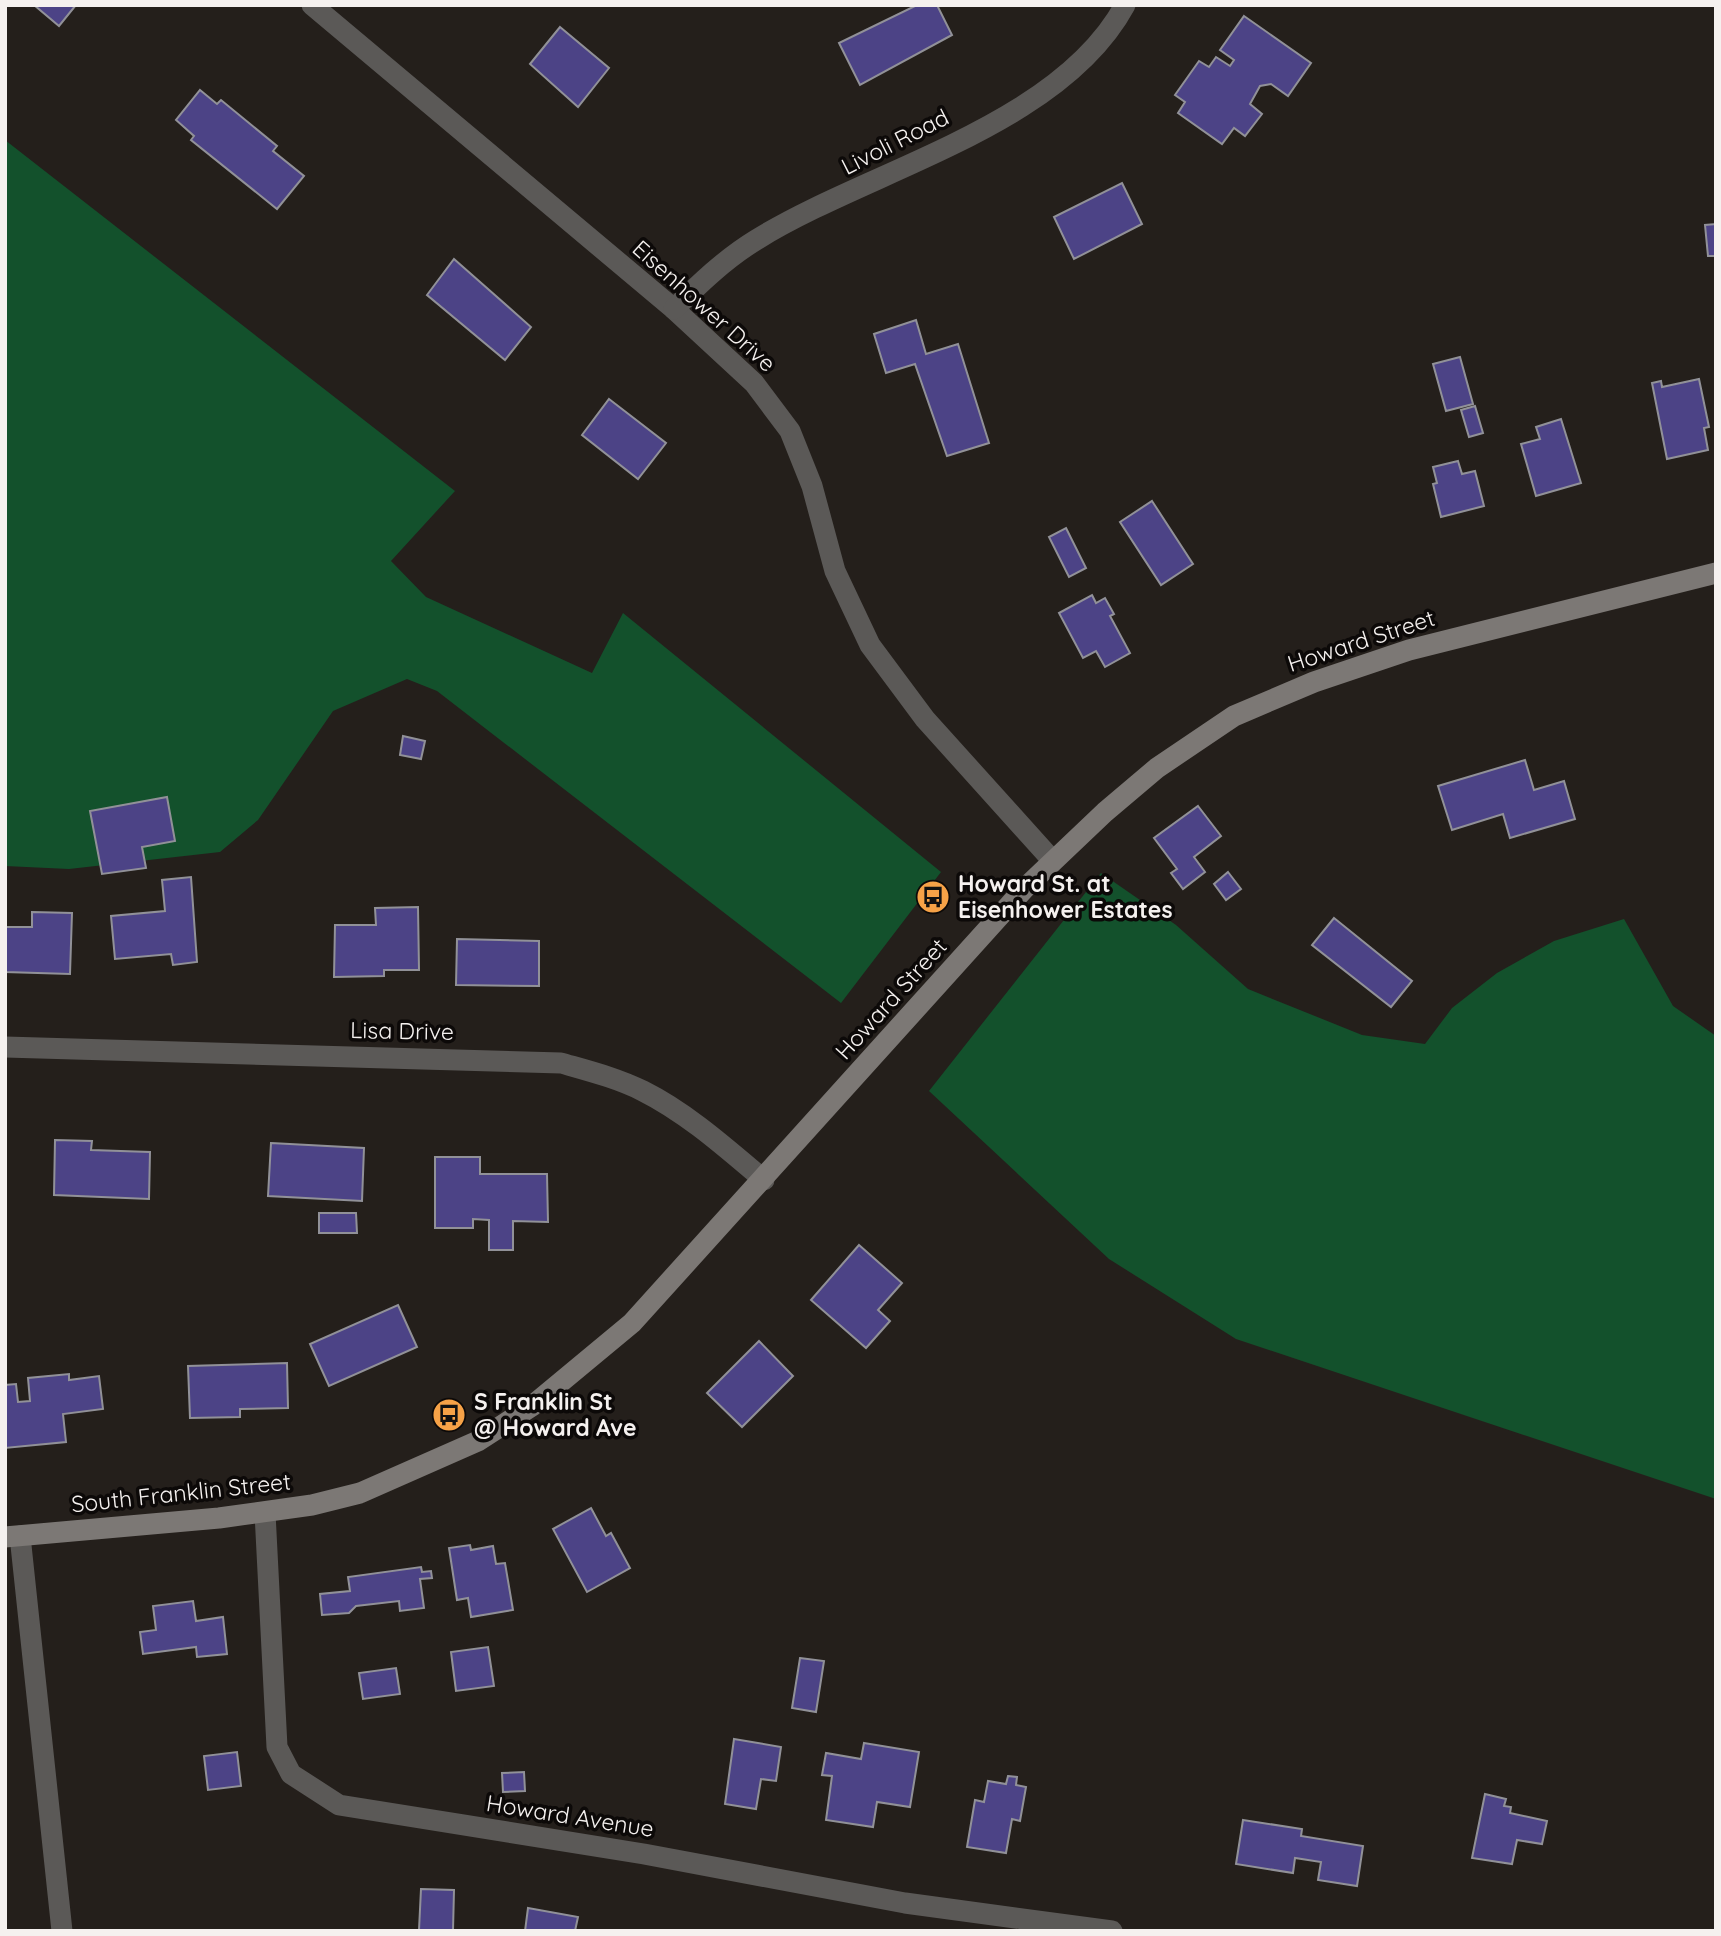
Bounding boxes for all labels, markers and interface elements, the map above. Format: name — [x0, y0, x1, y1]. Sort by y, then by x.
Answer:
street label: Livoli Road — [836, 102, 953, 181]
street label: Eisenhower Drive — [627, 234, 782, 378]
street label: Howard Street — [1284, 603, 1438, 678]
place label: Howard St. at Eisenhower Estates — [958, 869, 1172, 924]
bus stop icon: Howard St. at Eisenhower Estates — [914, 878, 952, 916]
street label: Howard Street — [829, 932, 953, 1065]
street label: Lisa Drive — [350, 1015, 454, 1046]
place label: S Franklin St @ Howard Ave — [474, 1387, 637, 1442]
bus stop icon: S Franklin St @ Howard Ave — [430, 1396, 468, 1434]
street label: South Franklin Street — [70, 1467, 292, 1518]
street label: Howard Avenue — [484, 1788, 656, 1843]

